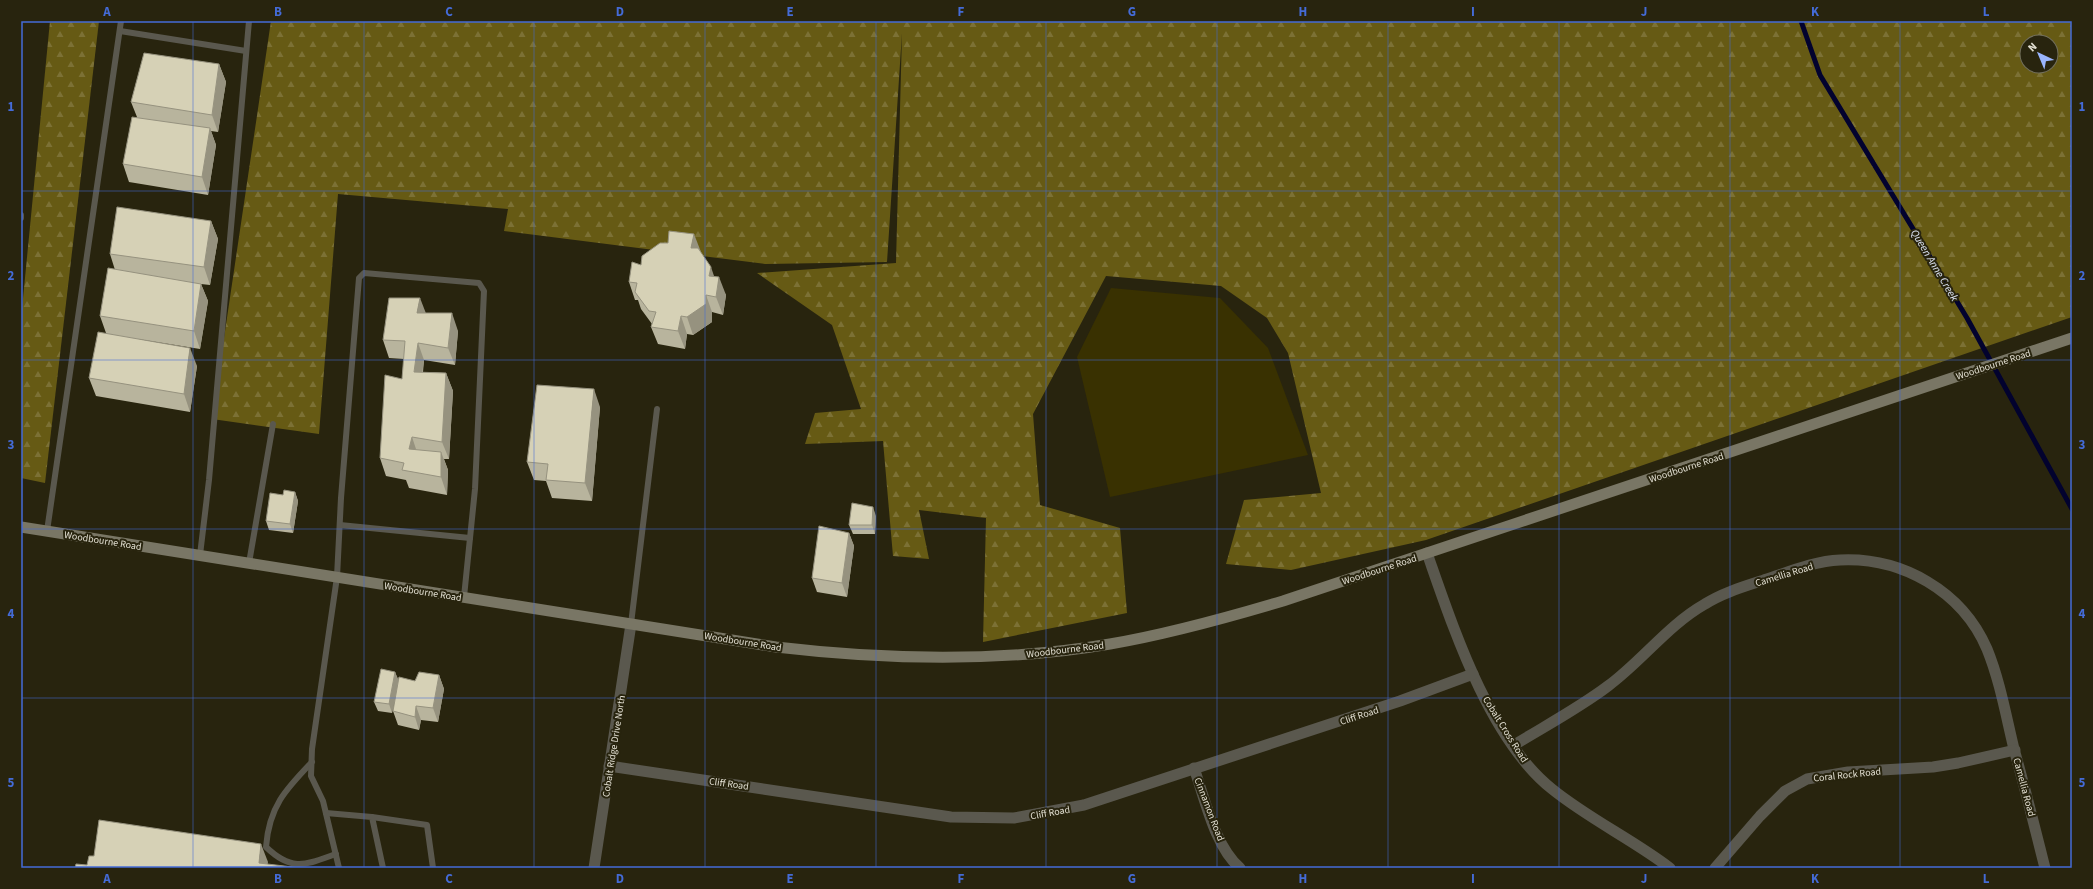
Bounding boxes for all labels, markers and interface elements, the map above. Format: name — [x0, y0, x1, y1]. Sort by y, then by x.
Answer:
text: A — [102, 3, 111, 21]
text: B — [274, 3, 282, 21]
text: C — [445, 3, 453, 21]
text: D — [616, 3, 624, 21]
text: E — [786, 3, 794, 21]
text: F — [958, 3, 965, 21]
text: G — [1128, 3, 1136, 21]
text: H — [1299, 3, 1307, 21]
text: I — [1471, 3, 1475, 21]
text: J — [1641, 3, 1647, 21]
text: K — [1811, 3, 1820, 21]
text: L — [1983, 3, 1990, 21]
north arrow — [2019, 34, 2059, 74]
text: N — [2025, 39, 2040, 55]
text: 1 — [8, 98, 15, 116]
text: 1 — [2079, 98, 2086, 116]
water label: Queen Anne Creek — [1907, 227, 1962, 305]
text: 2 — [8, 267, 15, 285]
text: 2 — [2079, 267, 2086, 285]
street label: Woodbourne Road — [1954, 346, 2033, 384]
text: 3 — [8, 436, 15, 454]
text: 3 — [2079, 436, 2086, 454]
street label: Woodbourne Road — [1647, 449, 1726, 487]
street label: Woodbourne Road — [63, 528, 142, 554]
street label: Woodbourne Road — [1340, 551, 1419, 589]
street label: Camellia Road — [1754, 559, 1815, 590]
street label: Woodbourne Road — [383, 579, 462, 605]
text: 4 — [8, 605, 15, 623]
text: 4 — [2079, 605, 2086, 623]
street label: Woodbourne Road — [703, 629, 782, 655]
street label: Woodbourne Road — [1026, 638, 1105, 662]
street label: Cobalt Ridge Drive North — [599, 694, 629, 798]
street label: Cobalt Cross Road — [1479, 694, 1531, 765]
street label: Cliff Road — [1338, 703, 1380, 729]
street label: Camellia Road — [2009, 756, 2039, 818]
street label: Coral Rock Road — [1813, 764, 1882, 786]
text: 5 — [8, 774, 15, 792]
street label: Cliff Road — [708, 774, 750, 794]
text: 5 — [2079, 774, 2086, 792]
street label: Cinnamon Road — [1191, 776, 1228, 843]
street label: Cliff Road — [1029, 803, 1071, 823]
text: A — [102, 870, 111, 888]
text: B — [274, 870, 282, 888]
text: C — [445, 870, 453, 888]
text: D — [616, 870, 624, 888]
text: E — [786, 870, 794, 888]
text: F — [958, 870, 965, 888]
text: G — [1128, 870, 1136, 888]
text: H — [1299, 870, 1307, 888]
text: I — [1471, 870, 1475, 888]
text: J — [1641, 870, 1647, 888]
text: K — [1811, 870, 1820, 888]
text: L — [1983, 870, 1990, 888]

